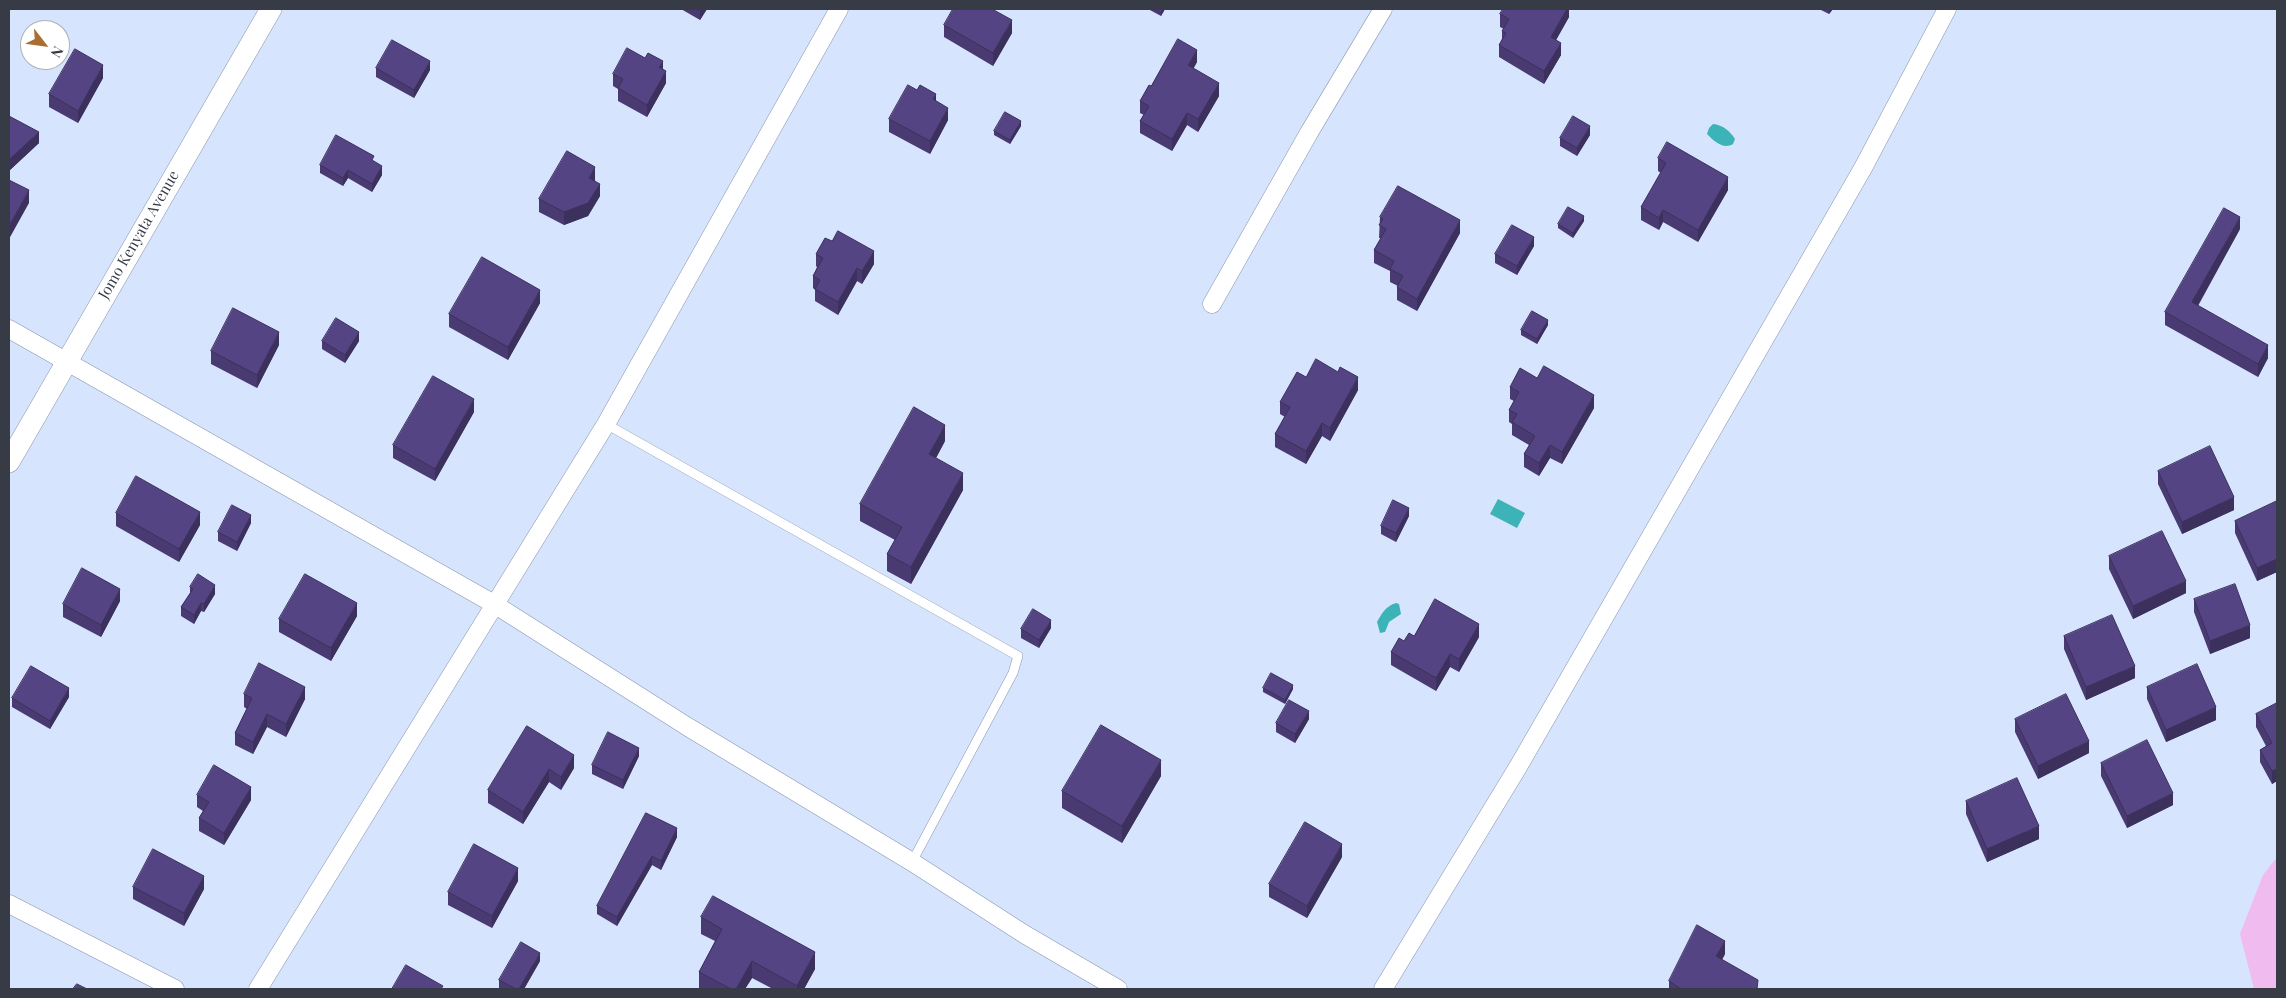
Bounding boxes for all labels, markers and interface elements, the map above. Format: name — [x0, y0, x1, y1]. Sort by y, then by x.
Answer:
north arrow — [20, 20, 70, 70]
text: N — [47, 43, 68, 61]
street label: Jomo Kenyata Avenue — [95, 168, 183, 302]

